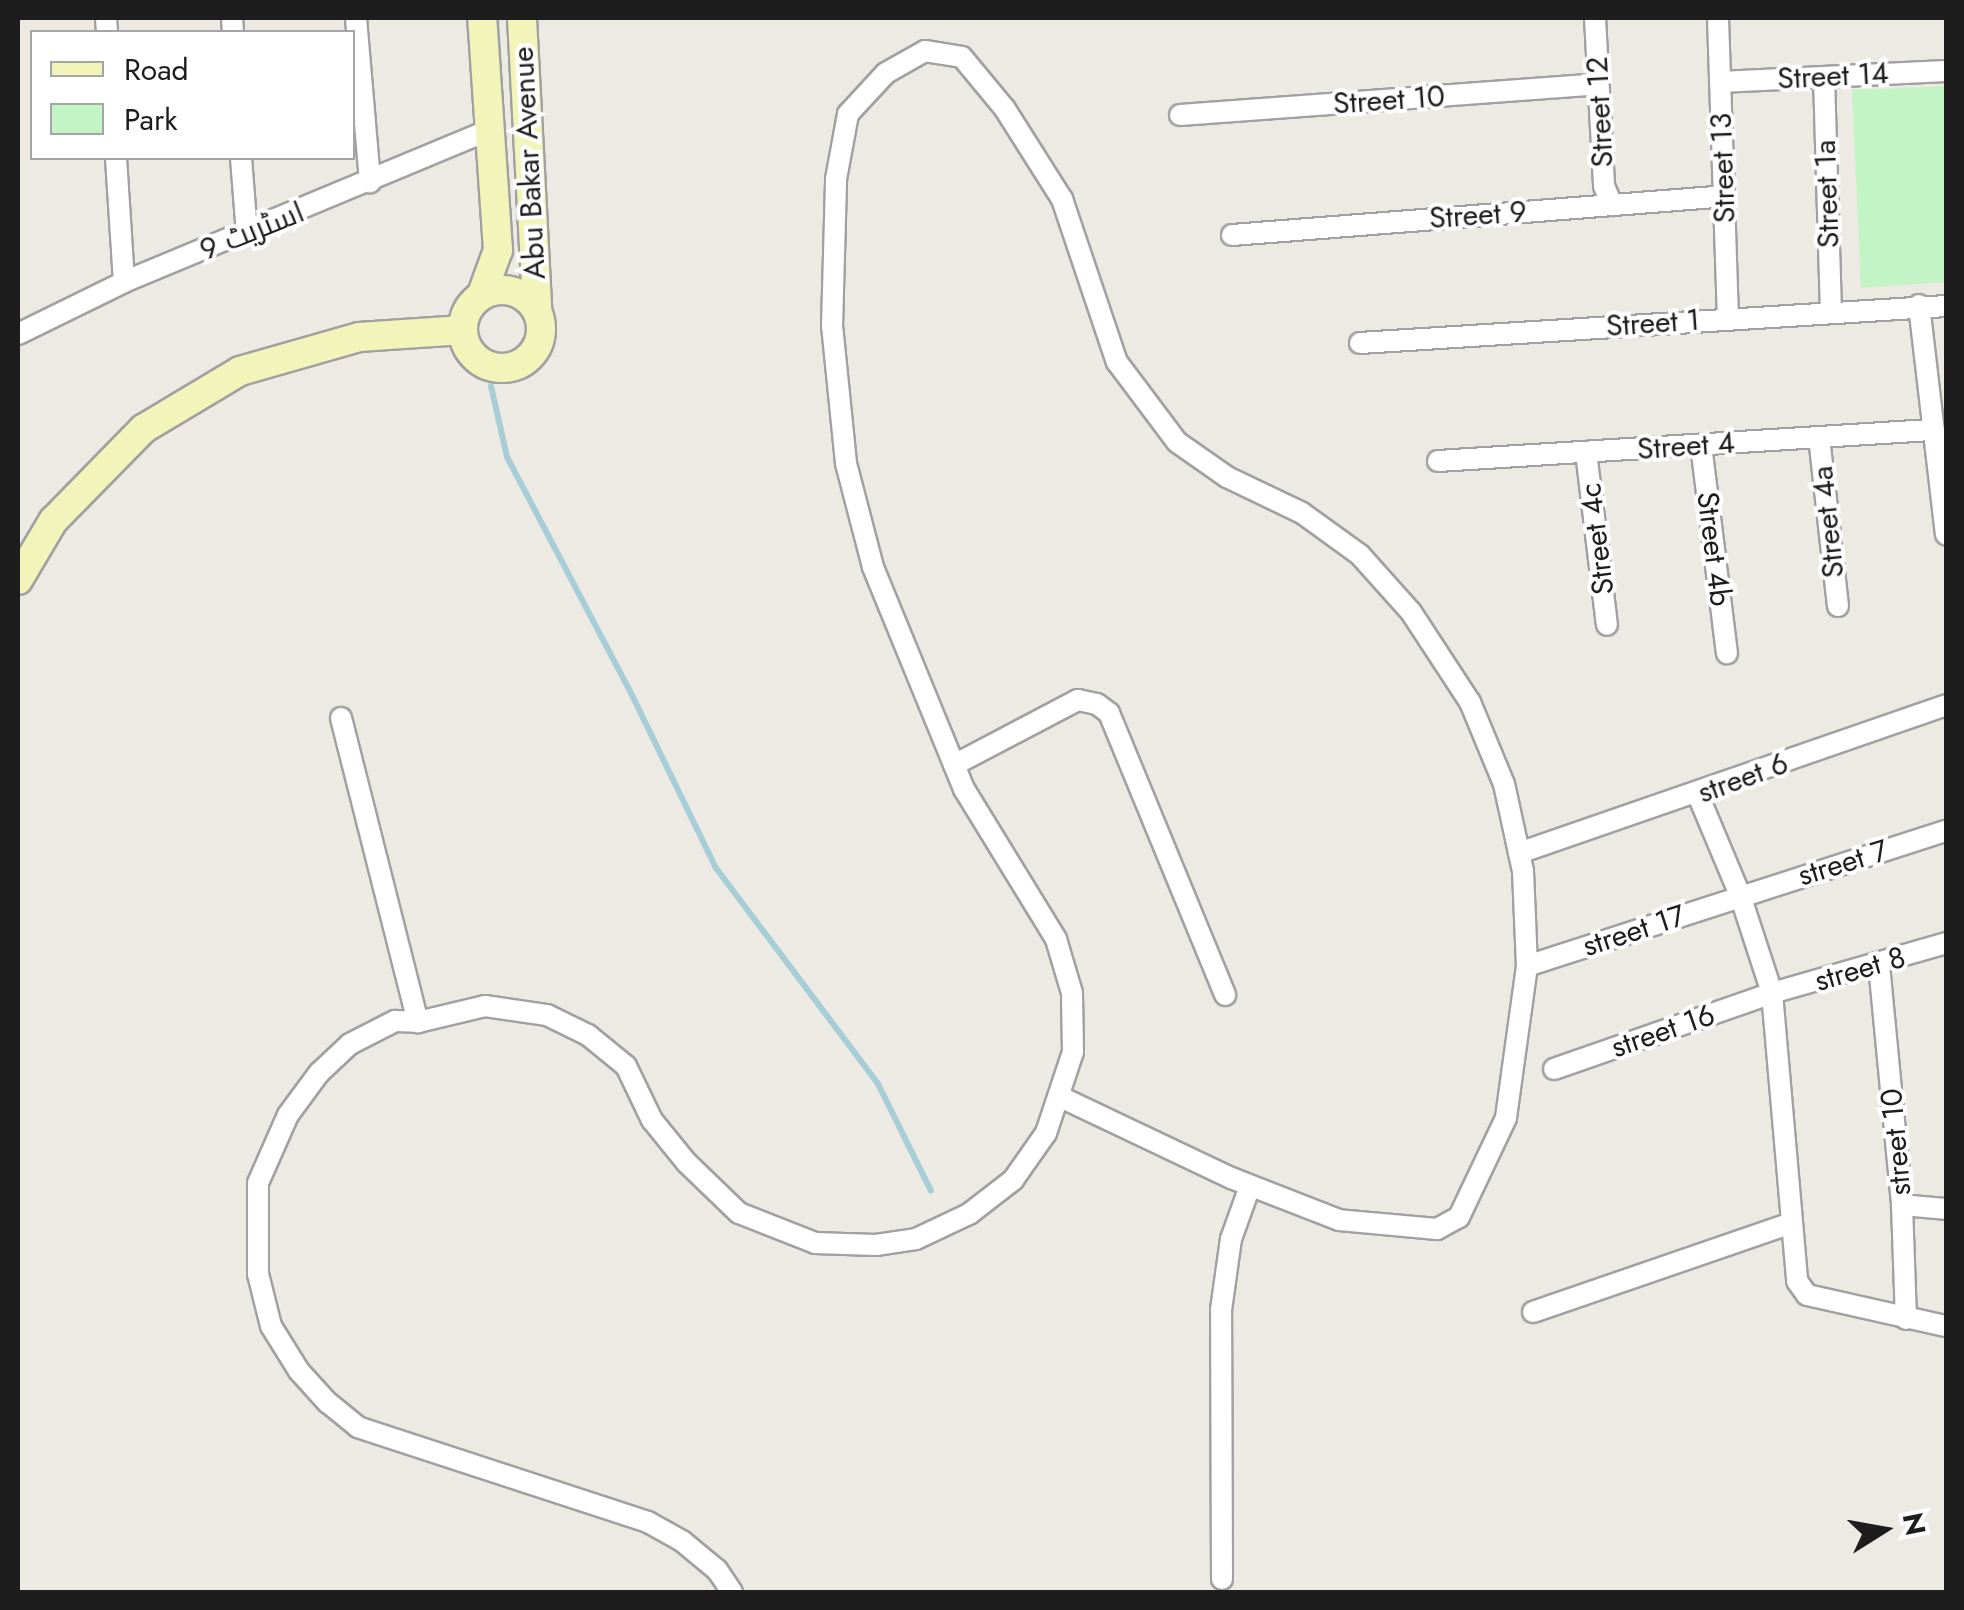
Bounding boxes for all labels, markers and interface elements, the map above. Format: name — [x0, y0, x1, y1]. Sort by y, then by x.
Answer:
legend — [30, 30, 355, 160]
street label: Abu Bakar Avenue — [505, 46, 553, 280]
text: Road — [124, 48, 189, 91]
street label: Street 14 — [1776, 55, 1890, 97]
street label: Street 12 — [1579, 56, 1621, 168]
street label: Street 10 — [1332, 78, 1446, 122]
text: Park — [124, 98, 177, 141]
street label: Street 13 — [1703, 112, 1743, 224]
street label: Street 1a — [1807, 139, 1847, 249]
street label: اسٹریٹ 9 — [194, 194, 310, 268]
street label: Street 9 — [1428, 194, 1528, 236]
street label: Street 1 — [1605, 302, 1701, 344]
street label: Street 4 — [1636, 425, 1736, 467]
street label: Street 4a — [1804, 464, 1852, 580]
street label: Street 4c — [1572, 481, 1622, 597]
street label: Street 4b — [1689, 490, 1739, 608]
street label: street 6 — [1693, 745, 1793, 811]
street label: street 7 — [1794, 832, 1892, 894]
street label: street 17 — [1578, 898, 1690, 964]
street label: street 8 — [1811, 939, 1909, 999]
street label: street 16 — [1607, 997, 1719, 1065]
street label: street 10 — [1873, 1087, 1919, 1197]
north arrow — [1834, 1480, 1934, 1580]
text: N — [1892, 1509, 1936, 1539]

